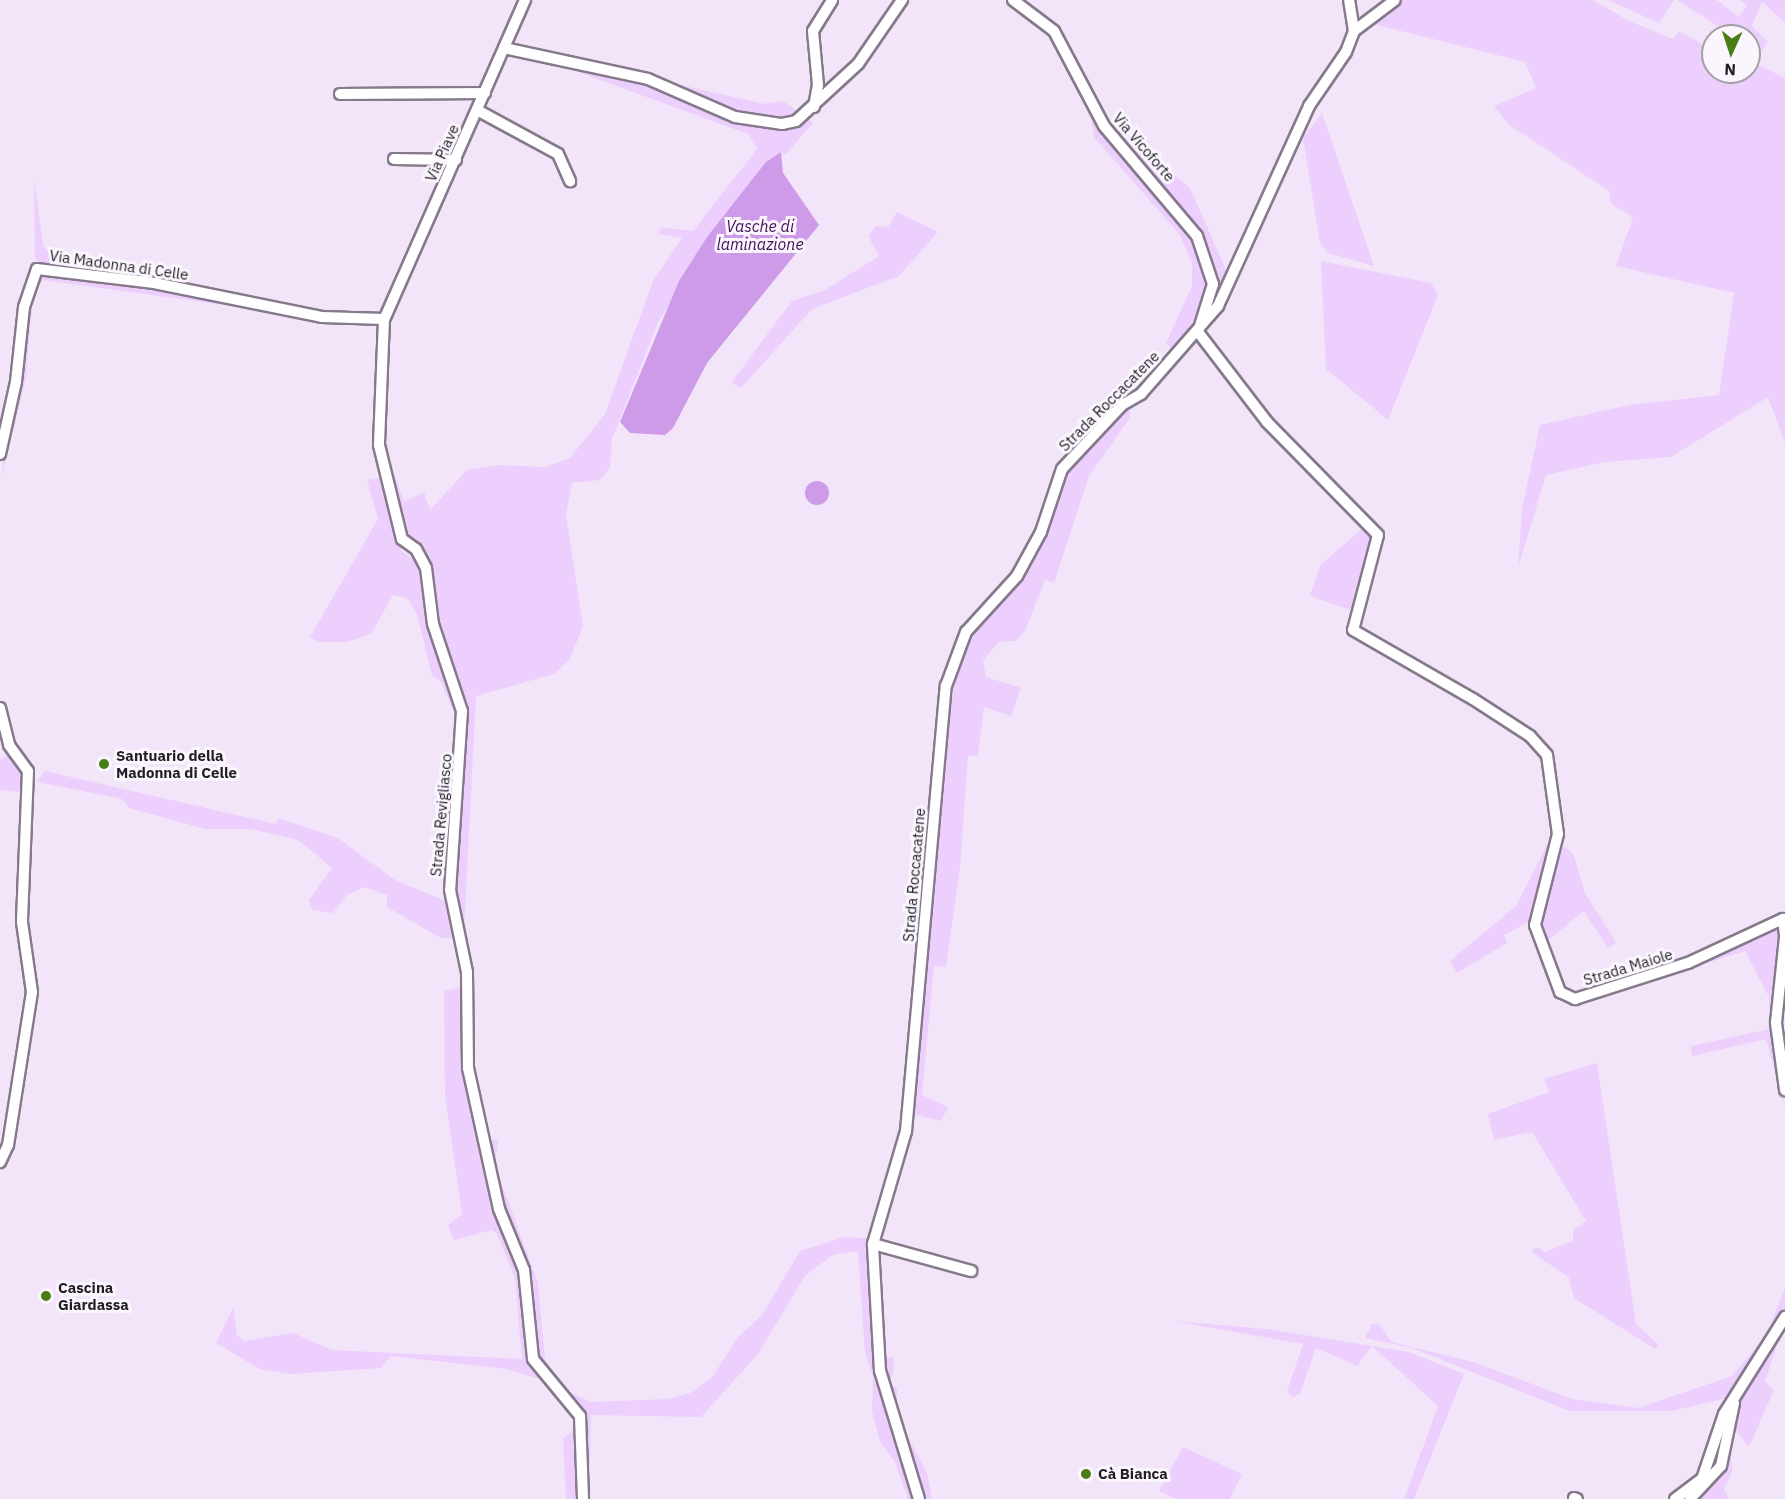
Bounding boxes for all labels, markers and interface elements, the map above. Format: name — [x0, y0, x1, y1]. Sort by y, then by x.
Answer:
north arrow — [1701, 24, 1761, 84]
text: N — [1724, 60, 1736, 80]
street label: Via Vicoforte — [1109, 109, 1179, 185]
street label: Via Piave — [421, 122, 463, 184]
water label: Vasche di laminazione — [716, 216, 804, 254]
street label: Via Madonna di Celle — [48, 246, 190, 284]
street label: Strada Roccacatene — [1055, 347, 1163, 455]
place label: Santuario della Madonna di Celle — [116, 746, 237, 781]
street label: Strada Revigliasco — [427, 753, 455, 877]
marker: Santuario della Madonna di Celle — [97, 757, 111, 771]
street label: Strada Roccacatene — [899, 807, 929, 943]
street label: Strada Maiole — [1581, 945, 1675, 989]
place label: Cascina Giardassa — [58, 1278, 129, 1313]
marker: Cascina Giardassa — [39, 1289, 53, 1303]
place label: Cà Bianca — [1098, 1465, 1168, 1483]
marker: Cà Bianca — [1079, 1467, 1093, 1481]

